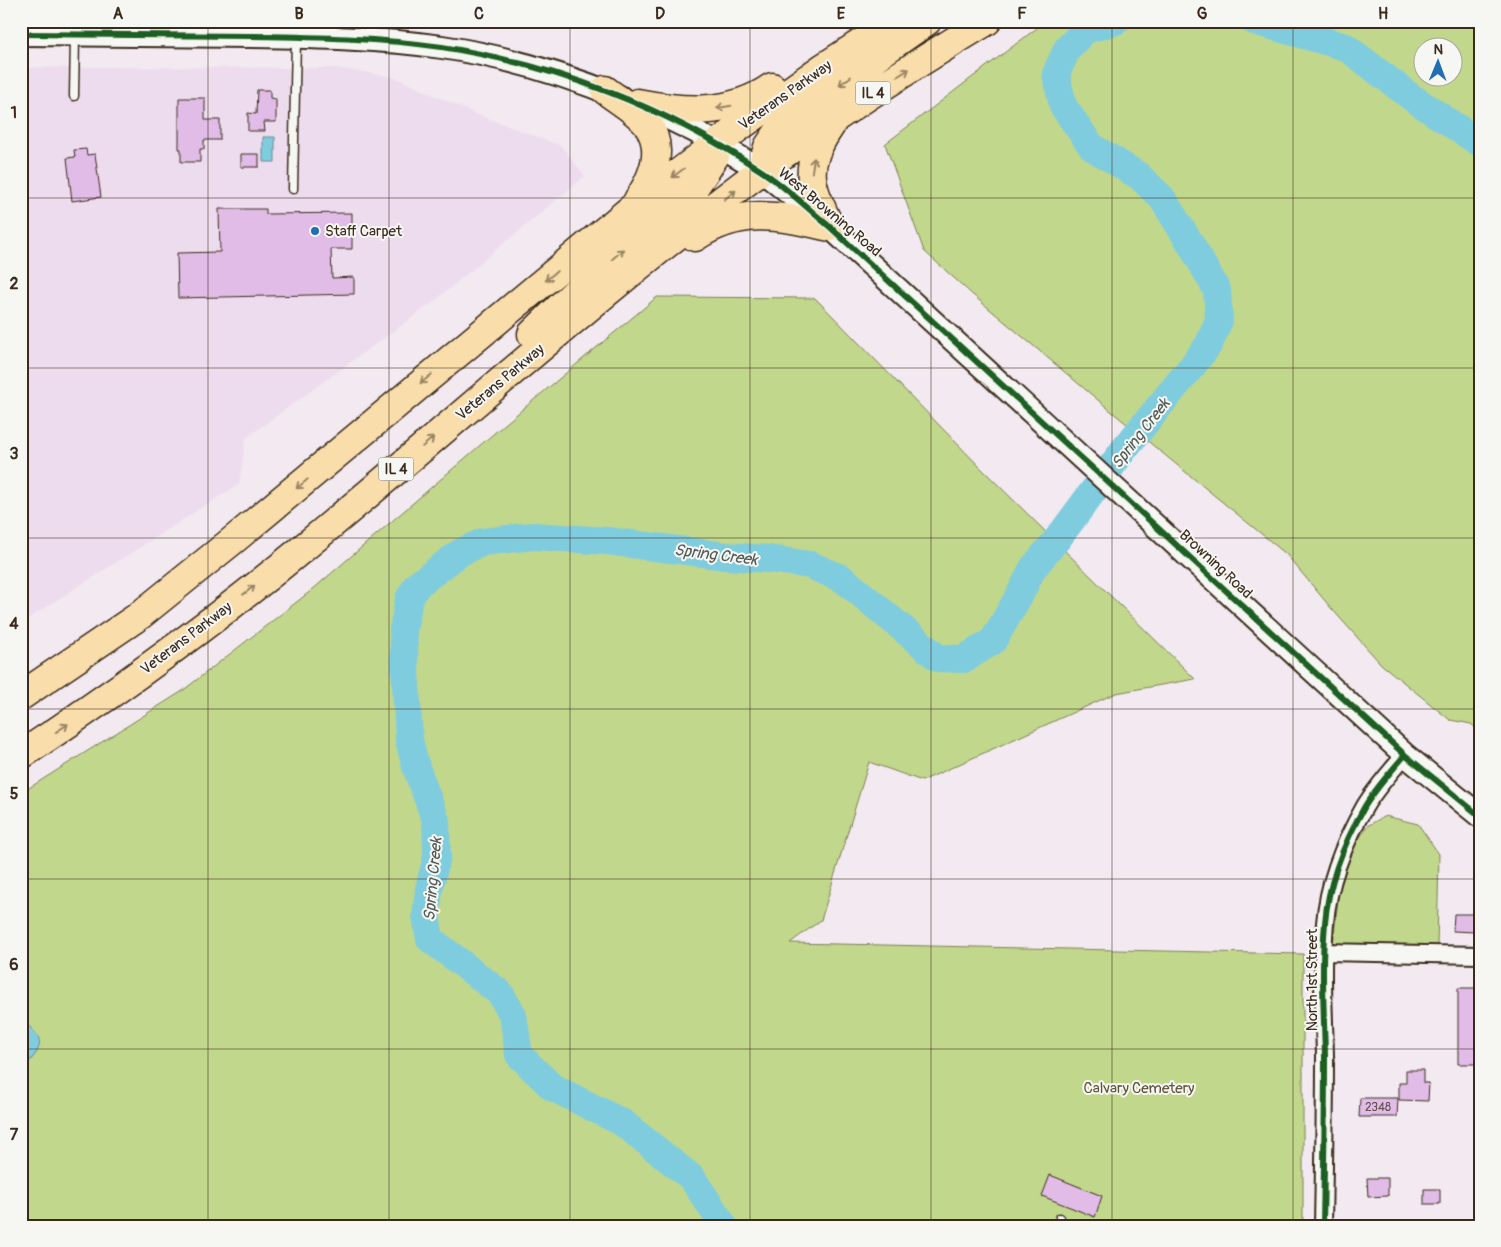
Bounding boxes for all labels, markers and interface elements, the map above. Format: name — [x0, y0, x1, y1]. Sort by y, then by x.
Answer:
text: A — [113, 4, 124, 24]
text: B — [294, 4, 304, 24]
text: C — [474, 4, 484, 24]
text: D — [655, 4, 665, 24]
text: E — [837, 4, 846, 24]
text: F — [1017, 4, 1027, 24]
text: G — [1197, 4, 1208, 24]
text: H — [1378, 4, 1388, 24]
north arrow — [1414, 38, 1464, 88]
text: N — [1433, 41, 1443, 58]
street label: Veterans Parkway — [735, 56, 836, 135]
one-way arrow — [895, 68, 909, 78]
one-way arrow — [839, 76, 852, 87]
road number: IL 4 — [856, 82, 890, 105]
one-way arrow — [717, 102, 733, 112]
text: 1 — [11, 103, 17, 123]
one-way arrow — [808, 157, 818, 173]
street label: West Browning Road — [774, 164, 885, 261]
one-way arrow — [672, 168, 685, 179]
one-way arrow — [723, 189, 736, 200]
place label: Staff Carpet — [325, 222, 403, 241]
marker: Staff Carpet — [309, 225, 321, 237]
one-way arrow — [611, 248, 624, 259]
one-way arrow — [545, 270, 558, 281]
text: 2 — [10, 274, 19, 294]
street label: Veterans Parkway — [452, 339, 549, 425]
one-way arrow — [420, 374, 433, 385]
water label: Spring Creek — [1107, 393, 1175, 473]
one-way arrow — [422, 437, 435, 448]
text: 3 — [10, 444, 19, 464]
road number: IL 4 — [378, 458, 414, 480]
one-way arrow — [296, 479, 309, 490]
street label: Browning Road — [1175, 526, 1256, 603]
water label: Spring Creek — [673, 540, 760, 570]
one-way arrow — [242, 585, 255, 596]
street label: Veterans Parkway — [137, 597, 236, 679]
text: 4 — [9, 614, 19, 634]
one-way arrow — [55, 723, 69, 733]
text: 5 — [10, 784, 19, 804]
water label: Spring Creek — [419, 835, 447, 922]
street label: North 1st Street — [1303, 928, 1322, 1031]
text: 6 — [9, 955, 19, 975]
park label: Calvary Cemetery — [1084, 1079, 1195, 1098]
house number: 2348 — [1365, 1100, 1391, 1115]
text: 7 — [10, 1125, 19, 1145]

